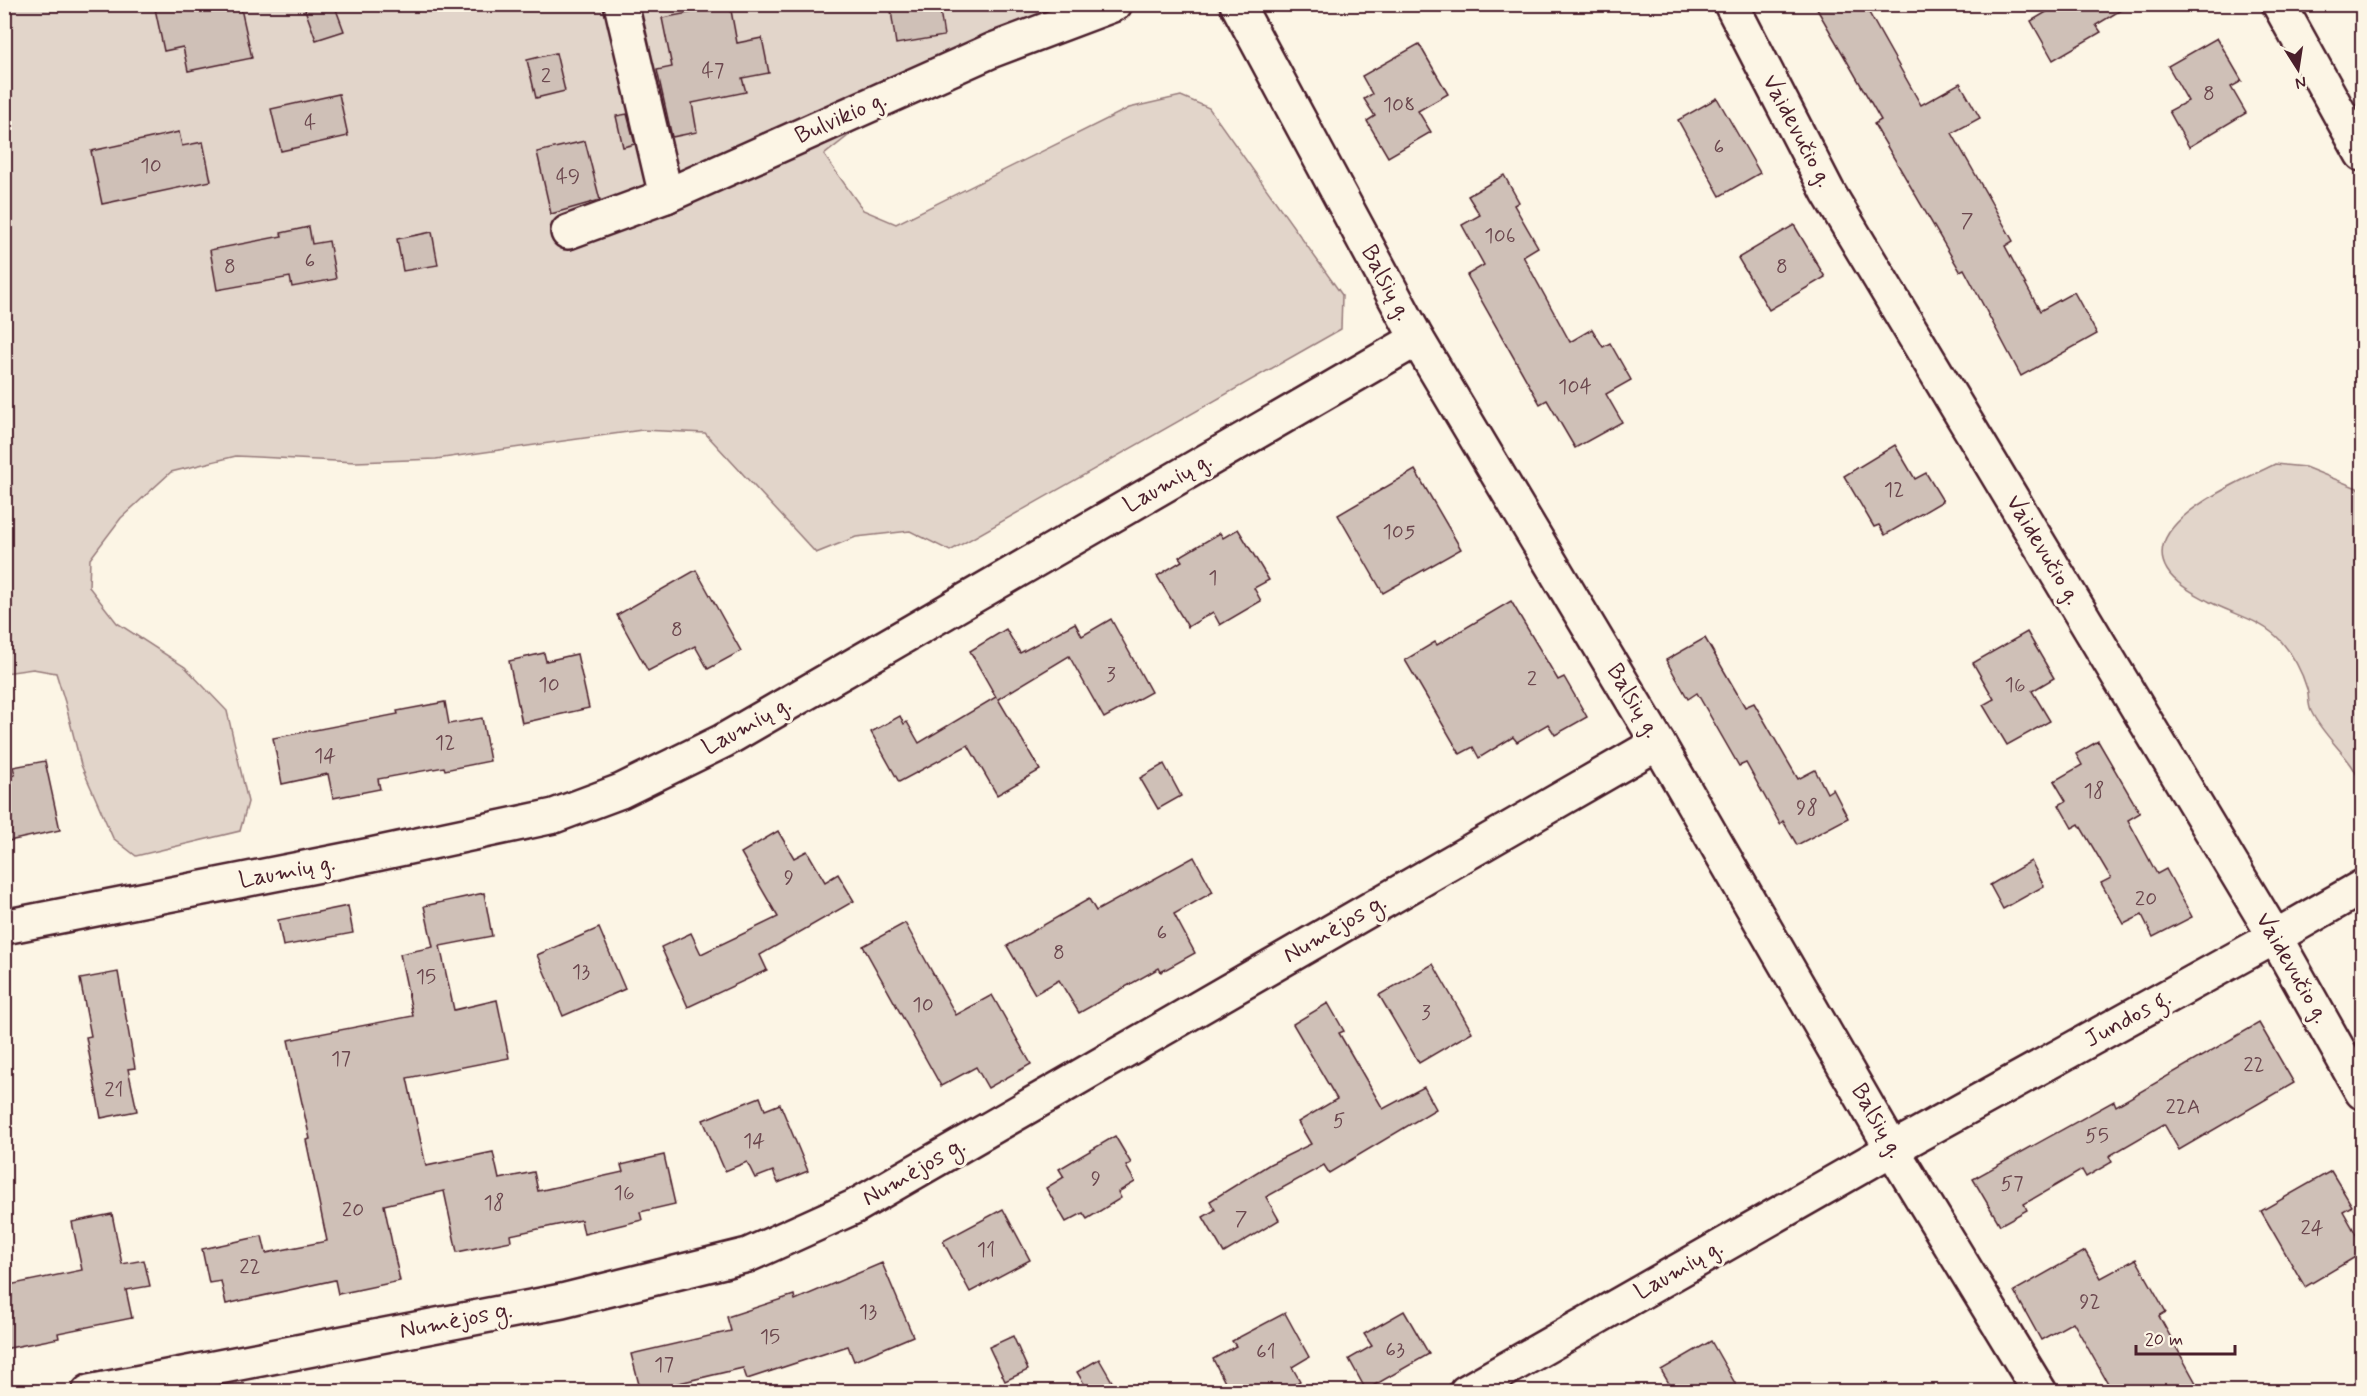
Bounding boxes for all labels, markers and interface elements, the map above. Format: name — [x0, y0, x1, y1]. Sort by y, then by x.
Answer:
north arrow — [2268, 39, 2328, 99]
house number: 47 — [702, 57, 724, 85]
house number: 2 — [541, 62, 551, 90]
street label: Vaidevučio g. — [1754, 69, 1840, 193]
text: N — [2293, 71, 2308, 94]
house number: 8 — [2203, 80, 2215, 108]
street label: Bulvikio g. — [790, 84, 892, 152]
house number: 108 — [1383, 91, 1415, 119]
house number: 4 — [304, 109, 316, 137]
house number: 6 — [1714, 133, 1724, 161]
house number: 10 — [140, 152, 162, 180]
house number: 49 — [556, 163, 580, 191]
house number: 7 — [1961, 207, 1974, 235]
house number: 106 — [1484, 222, 1516, 250]
street label: Balsių g. — [1353, 240, 1419, 326]
house number: 6 — [305, 247, 315, 275]
house number: 8 — [224, 253, 236, 281]
house number: 8 — [1776, 253, 1788, 281]
house number: 104 — [1558, 373, 1592, 401]
street label: Laumių g. — [1118, 445, 1218, 521]
house number: 12 — [1884, 476, 1904, 504]
street label: Vaidevučio g. — [1998, 489, 2088, 611]
house number: 105 — [1382, 518, 1416, 546]
house number: 1 — [1208, 564, 1218, 592]
house number: 8 — [671, 616, 683, 644]
street label: Balsių g. — [1599, 658, 1667, 744]
house number: 3 — [1106, 661, 1116, 689]
house number: 2 — [1527, 665, 1537, 693]
house number: 10 — [538, 671, 560, 699]
house number: 16 — [2005, 671, 2026, 699]
street label: Laumių g. — [697, 689, 797, 763]
house number: 12 — [435, 729, 455, 757]
house number: 14 — [314, 742, 336, 770]
house number: 18 — [2084, 777, 2104, 805]
house number: 98 — [1796, 794, 1818, 822]
street label: Laumių g. — [236, 847, 338, 897]
house number: 9 — [784, 864, 794, 892]
house number: 20 — [2135, 885, 2157, 913]
street label: Numėjos g. — [1278, 887, 1393, 973]
street label: Vaidevučio g. — [2248, 907, 2336, 1029]
house number: 6 — [1157, 919, 1167, 947]
house number: 8 — [1053, 939, 1065, 967]
house number: 13 — [572, 958, 590, 986]
house number: 15 — [416, 963, 436, 991]
street label: Jundos g. — [2079, 983, 2178, 1058]
house number: 10 — [912, 991, 934, 1019]
house number: 3 — [1421, 999, 1431, 1027]
house number: 17 — [331, 1045, 351, 1073]
house number: 22 — [2243, 1051, 2265, 1079]
house number: 21 — [104, 1076, 124, 1104]
street label: Balsių g. — [1843, 1078, 1911, 1164]
house number: 22A — [2165, 1093, 2201, 1121]
house number: 5 — [1333, 1107, 1345, 1135]
house number: 55 — [2085, 1122, 2109, 1150]
house number: 14 — [743, 1127, 765, 1155]
street label: Numėjos g. — [857, 1130, 972, 1216]
house number: 9 — [1091, 1165, 1101, 1193]
house number: 57 — [2000, 1170, 2024, 1198]
house number: 16 — [614, 1179, 635, 1207]
house number: 18 — [484, 1189, 504, 1217]
house number: 20 — [342, 1196, 364, 1224]
house number: 7 — [1235, 1205, 1248, 1233]
house number: 24 — [2300, 1214, 2324, 1242]
street label: Laumių g. — [1629, 1232, 1729, 1308]
house number: 11 — [977, 1236, 995, 1264]
house number: 22 — [239, 1253, 261, 1281]
house number: 92 — [2079, 1288, 2101, 1316]
street label: Numėjos g. — [397, 1295, 516, 1349]
house number: 13 — [859, 1298, 877, 1326]
scale bar — [2136, 1318, 2235, 1356]
house number: 15 — [760, 1323, 780, 1351]
text: 20 m — [2145, 1328, 2183, 1352]
house number: 63 — [1385, 1336, 1405, 1364]
house number: 61 — [1256, 1338, 1276, 1366]
house number: 17 — [654, 1351, 674, 1379]

